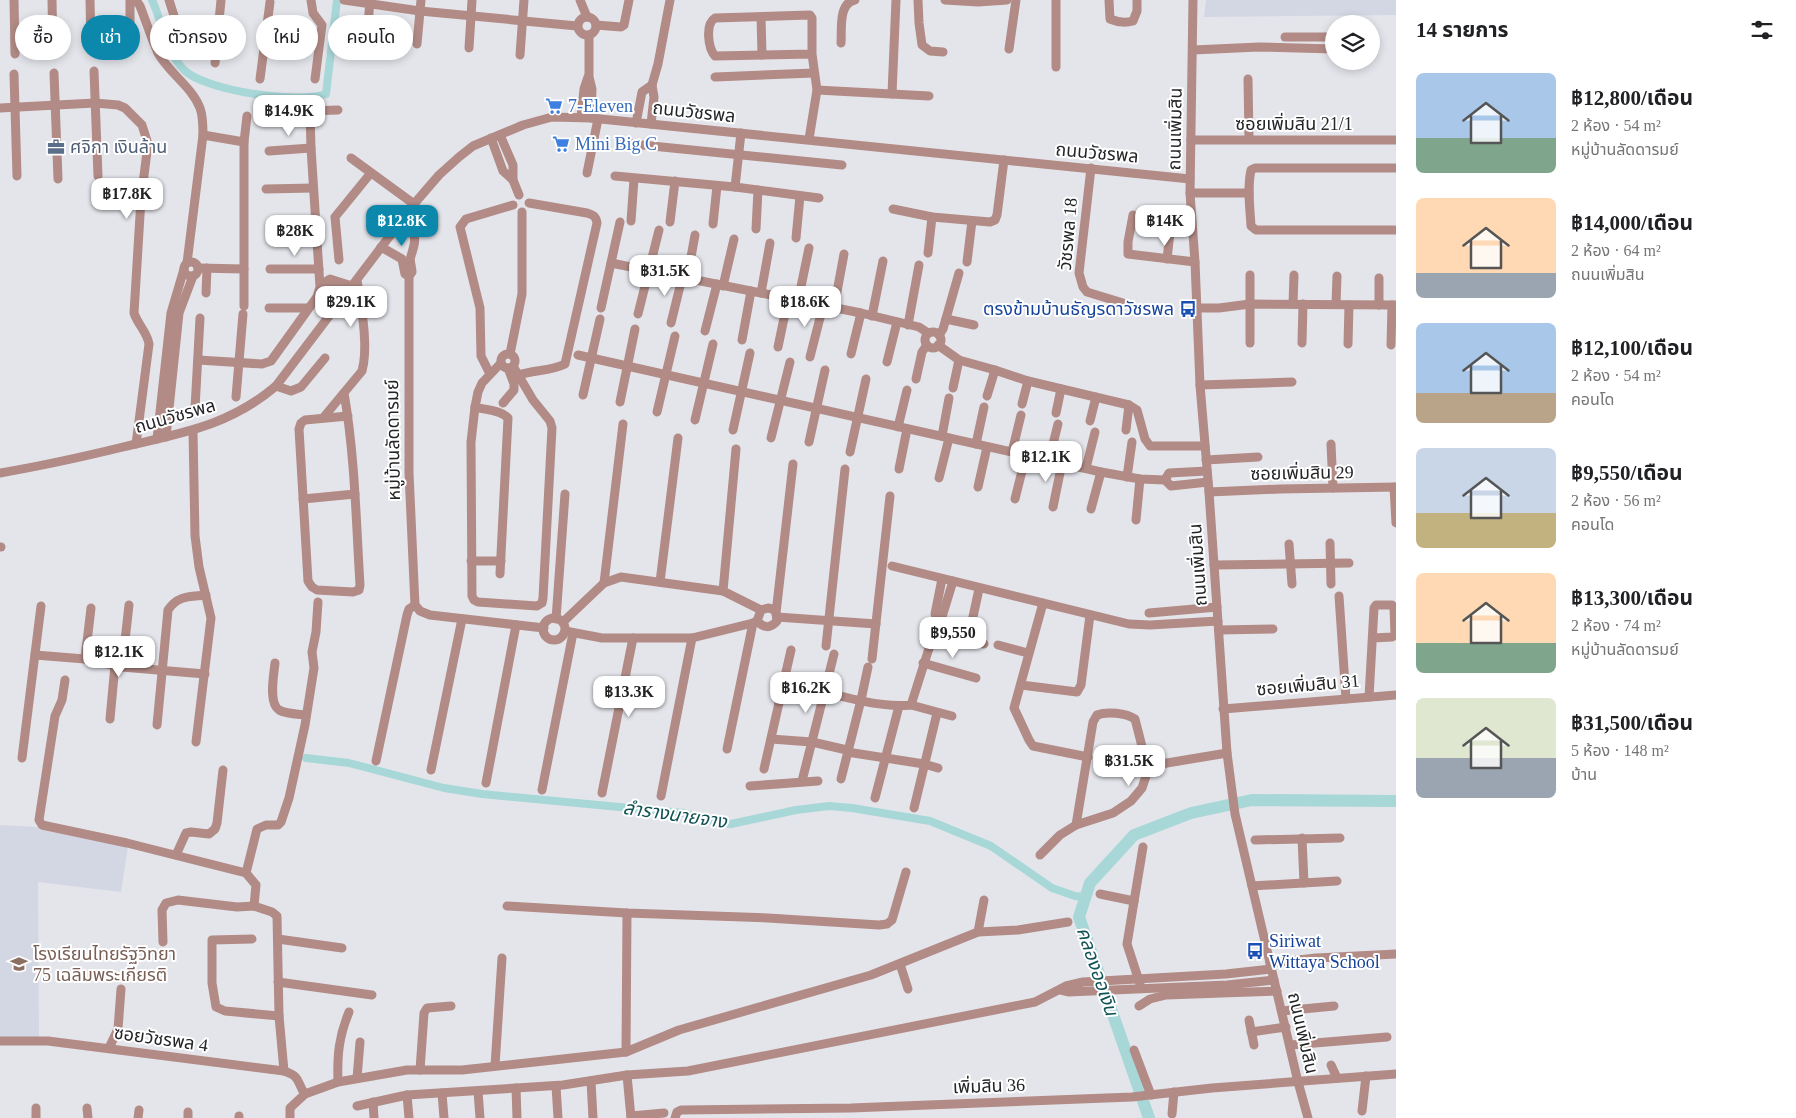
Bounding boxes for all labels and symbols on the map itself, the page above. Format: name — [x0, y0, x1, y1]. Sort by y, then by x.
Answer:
street label: ถนนเพิ่มสิน — [1162, 87, 1186, 171]
pin: ฿14.9K — [248, 94, 330, 137]
supermarket icon: 7-Eleven — [544, 96, 564, 116]
place label: 7-Eleven — [568, 96, 633, 116]
street label: ถนนวัชรพล — [652, 98, 736, 126]
street label: ซอยเพิ่มสิน 21/1 — [1235, 112, 1353, 134]
supermarket icon: Mini Big C — [551, 134, 571, 154]
place label: Mini Big C — [575, 134, 657, 154]
office icon: ศจิกา เงินล้าน — [46, 137, 66, 157]
place label: ศจิกา เงินล้าน — [70, 137, 167, 157]
street label: ถนนวัชรพล — [1055, 139, 1139, 167]
pin: ฿17.8K — [86, 178, 168, 220]
street label: วัชรพล 18 — [1055, 197, 1081, 271]
pin: ฿12.8K — [361, 204, 443, 247]
pin: ฿14K — [1135, 204, 1195, 247]
pin: ฿28K — [265, 214, 325, 257]
pin: ฿31.5K — [624, 254, 706, 297]
pin: ฿29.1K — [310, 286, 392, 328]
pin: ฿18.6K — [764, 286, 846, 328]
place label: ตรงข้ามบ้านธัญรดาวัชรพล — [983, 299, 1174, 319]
bus stop icon: ตรงข้ามบ้านธัญรดาวัชรพล — [1178, 299, 1198, 319]
street label: หมู่บ้านลัดดารมย์ — [382, 379, 406, 501]
street label: ถนนวัชรพล — [132, 395, 218, 437]
pin: ฿12.1K — [1005, 440, 1087, 483]
street label: ซอยเพิ่มสิน 29 — [1250, 460, 1354, 484]
street label: ถนนเพิ่มสิน — [1183, 523, 1211, 607]
pin: ฿9,550 — [912, 616, 994, 659]
pin: ฿12.1K — [78, 636, 160, 678]
street label: ซอยเพิ่มสิน 31 — [1255, 669, 1360, 699]
pin: ฿16.2K — [765, 672, 847, 714]
pin: ฿13.3K — [588, 676, 670, 718]
pin: ฿31.5K — [1088, 744, 1170, 787]
water label: ลำรางนายจาง — [622, 797, 729, 832]
water label: คลองออเงิน — [1073, 924, 1123, 1019]
place label: Siriwat Wittaya School — [1269, 931, 1380, 972]
bus stop icon: Siriwat Wittaya School — [1245, 941, 1265, 961]
place label: โรงเรียนไทยรัฐวิทยา 75 เฉลิมพระเกียรติ — [33, 944, 176, 985]
school or university icon: โรงเรียนไทยรัฐวิทยา 75 เฉลิมพระเกียรติ — [9, 954, 29, 974]
street label: ถนนเพิ่มสิน — [1284, 990, 1324, 1076]
street label: ซอยวัชรพล 4 — [113, 1022, 209, 1056]
street label: เพิ่มสิน 36 — [952, 1073, 1026, 1097]

